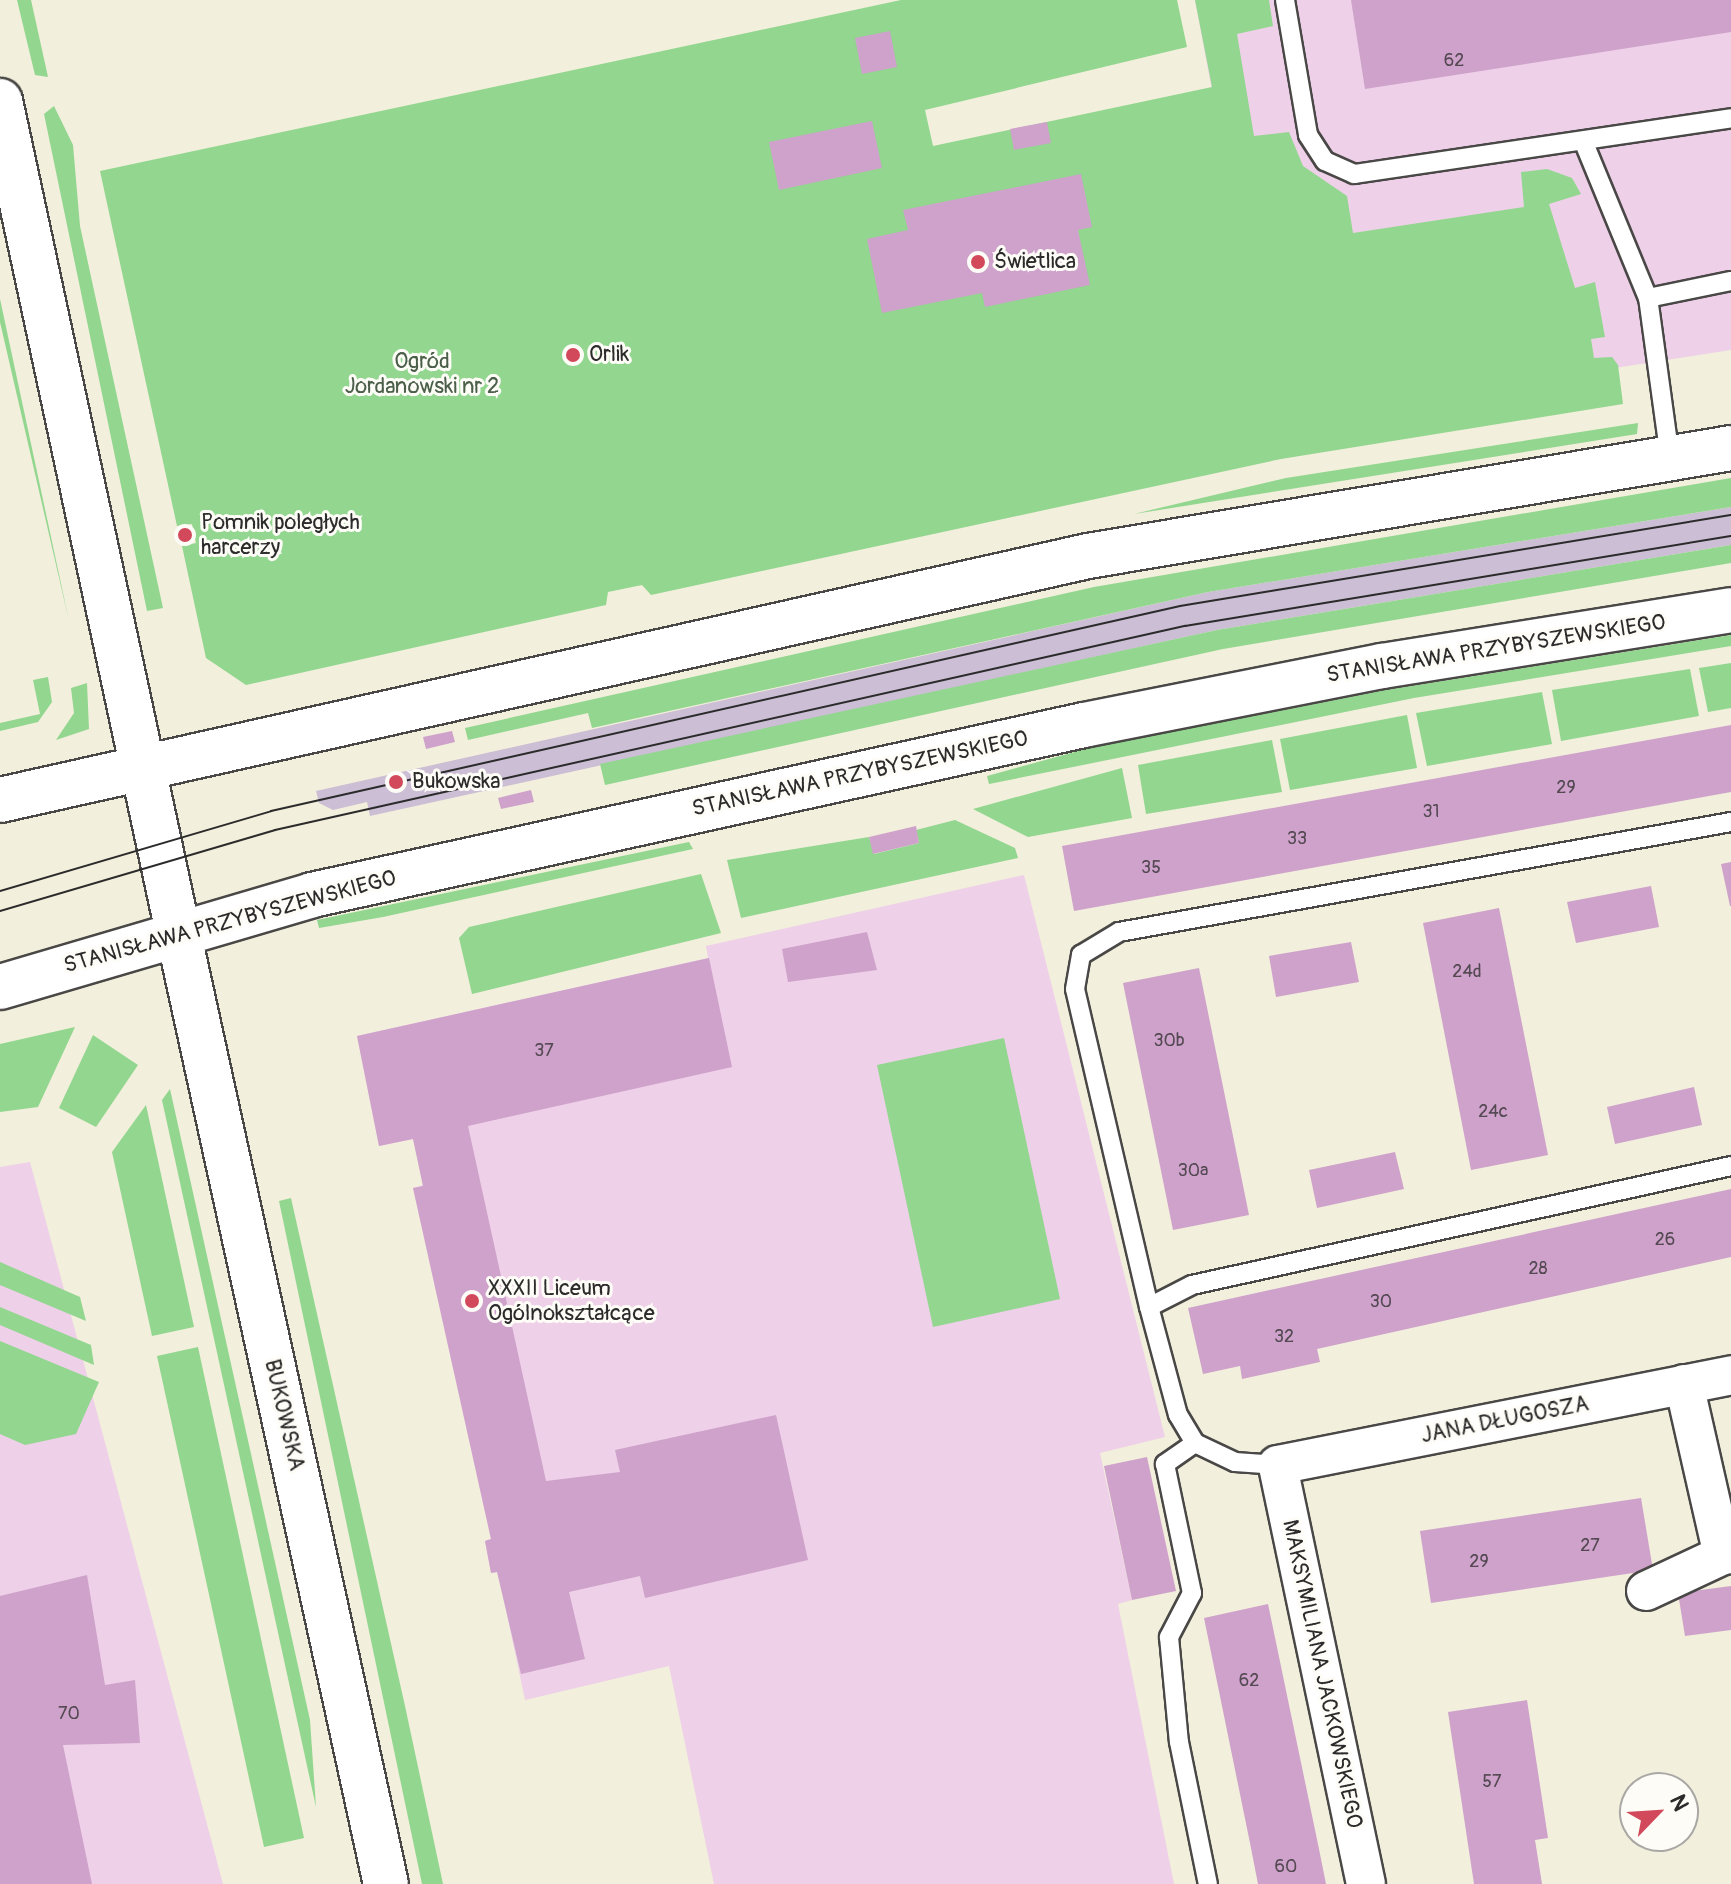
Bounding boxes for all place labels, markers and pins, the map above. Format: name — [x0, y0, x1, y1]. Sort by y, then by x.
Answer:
place label: Świetlica — [994, 249, 1076, 275]
marker: Świetlica — [969, 253, 987, 271]
place label: Orlik — [589, 342, 629, 368]
marker: Orlik — [564, 346, 582, 364]
place label: Pomnik poległych harcerzy — [201, 509, 360, 560]
marker: Pomnik poległych harcerzy — [176, 526, 194, 544]
place label: Bukowska — [412, 769, 500, 795]
marker: Bukowska — [387, 773, 405, 791]
place label: XXXII Liceum Ogólnokształcące — [488, 1275, 655, 1326]
marker: XXXII Liceum Ogólnokształcące — [463, 1292, 481, 1310]

